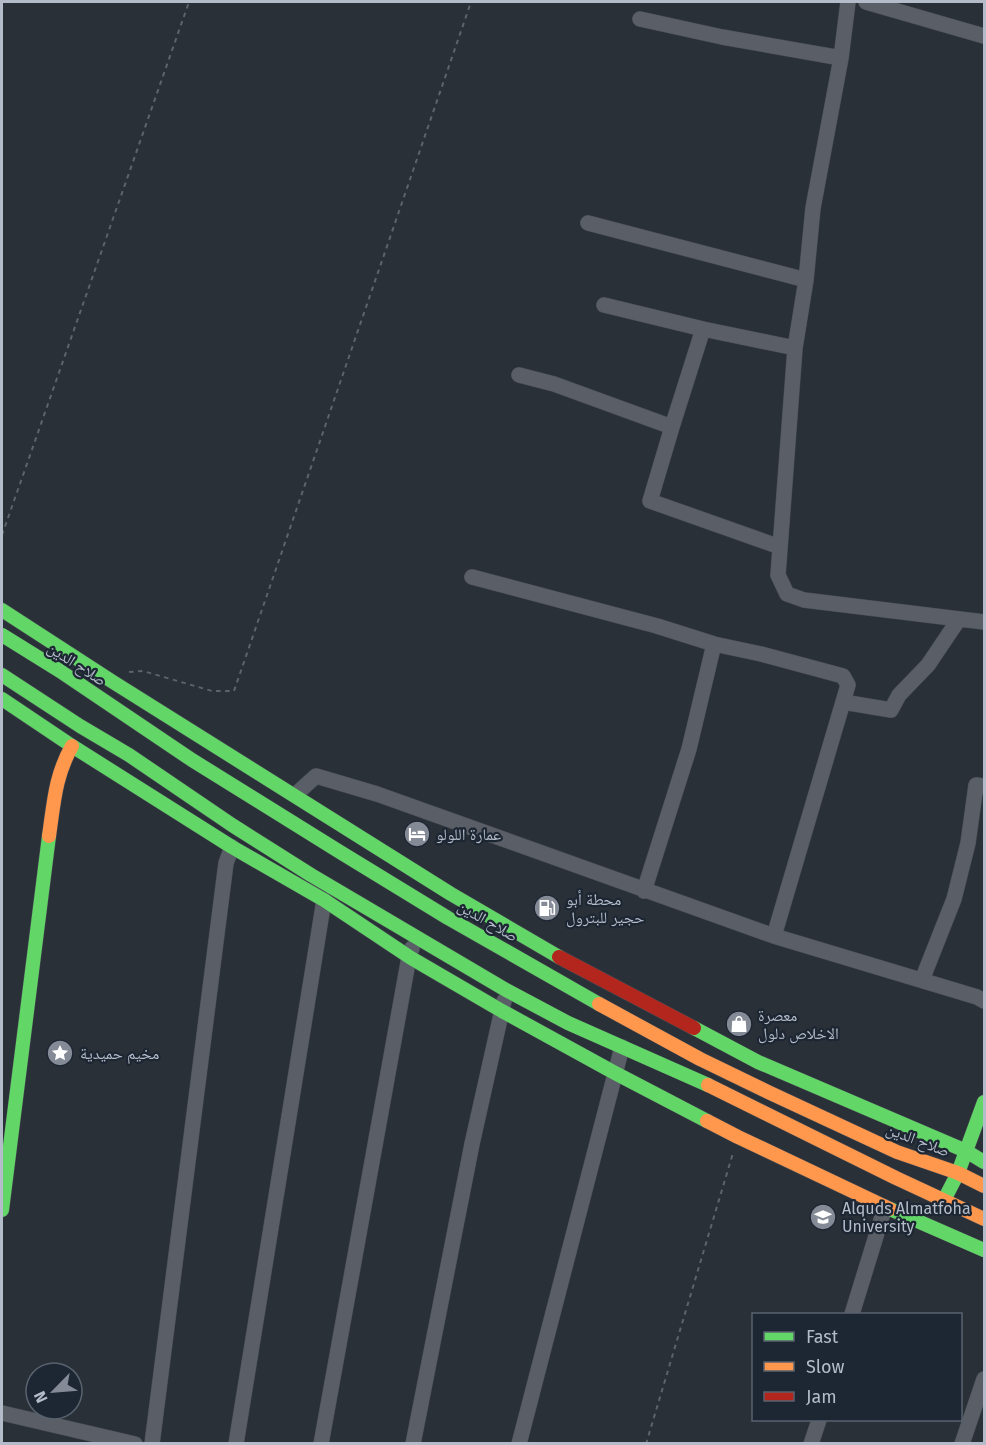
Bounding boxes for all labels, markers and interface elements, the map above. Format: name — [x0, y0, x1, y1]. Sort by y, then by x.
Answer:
street label: صلاح الدين — [43, 638, 110, 691]
hotel icon: عمارة اللولو — [402, 819, 432, 849]
place label: عمارة اللولو — [436, 825, 501, 844]
place label: محطة أبو حجير للبترول — [566, 890, 645, 928]
fuel station icon: محطة أبو حجير للبترول — [532, 893, 562, 923]
street label: صلاح الدين — [454, 896, 521, 947]
place label: معصرة الاخلاص دلول — [758, 1006, 839, 1044]
shop icon: معصرة الاخلاص دلول — [724, 1009, 754, 1039]
place icon: مخيم حميدية — [45, 1038, 75, 1068]
place label: مخيم حميدية — [80, 1044, 159, 1064]
street label: صلاح الدين — [883, 1119, 952, 1162]
place label: Alquds Almatfoha University — [842, 1199, 971, 1236]
school or university icon: Alquds Almatfoha University — [808, 1202, 838, 1232]
legend — [752, 1313, 962, 1421]
text: Fast — [806, 1326, 839, 1348]
text: Slow — [806, 1356, 845, 1378]
north arrow — [24, 1361, 84, 1421]
text: Jam — [806, 1386, 837, 1408]
text: N — [30, 1388, 52, 1406]

